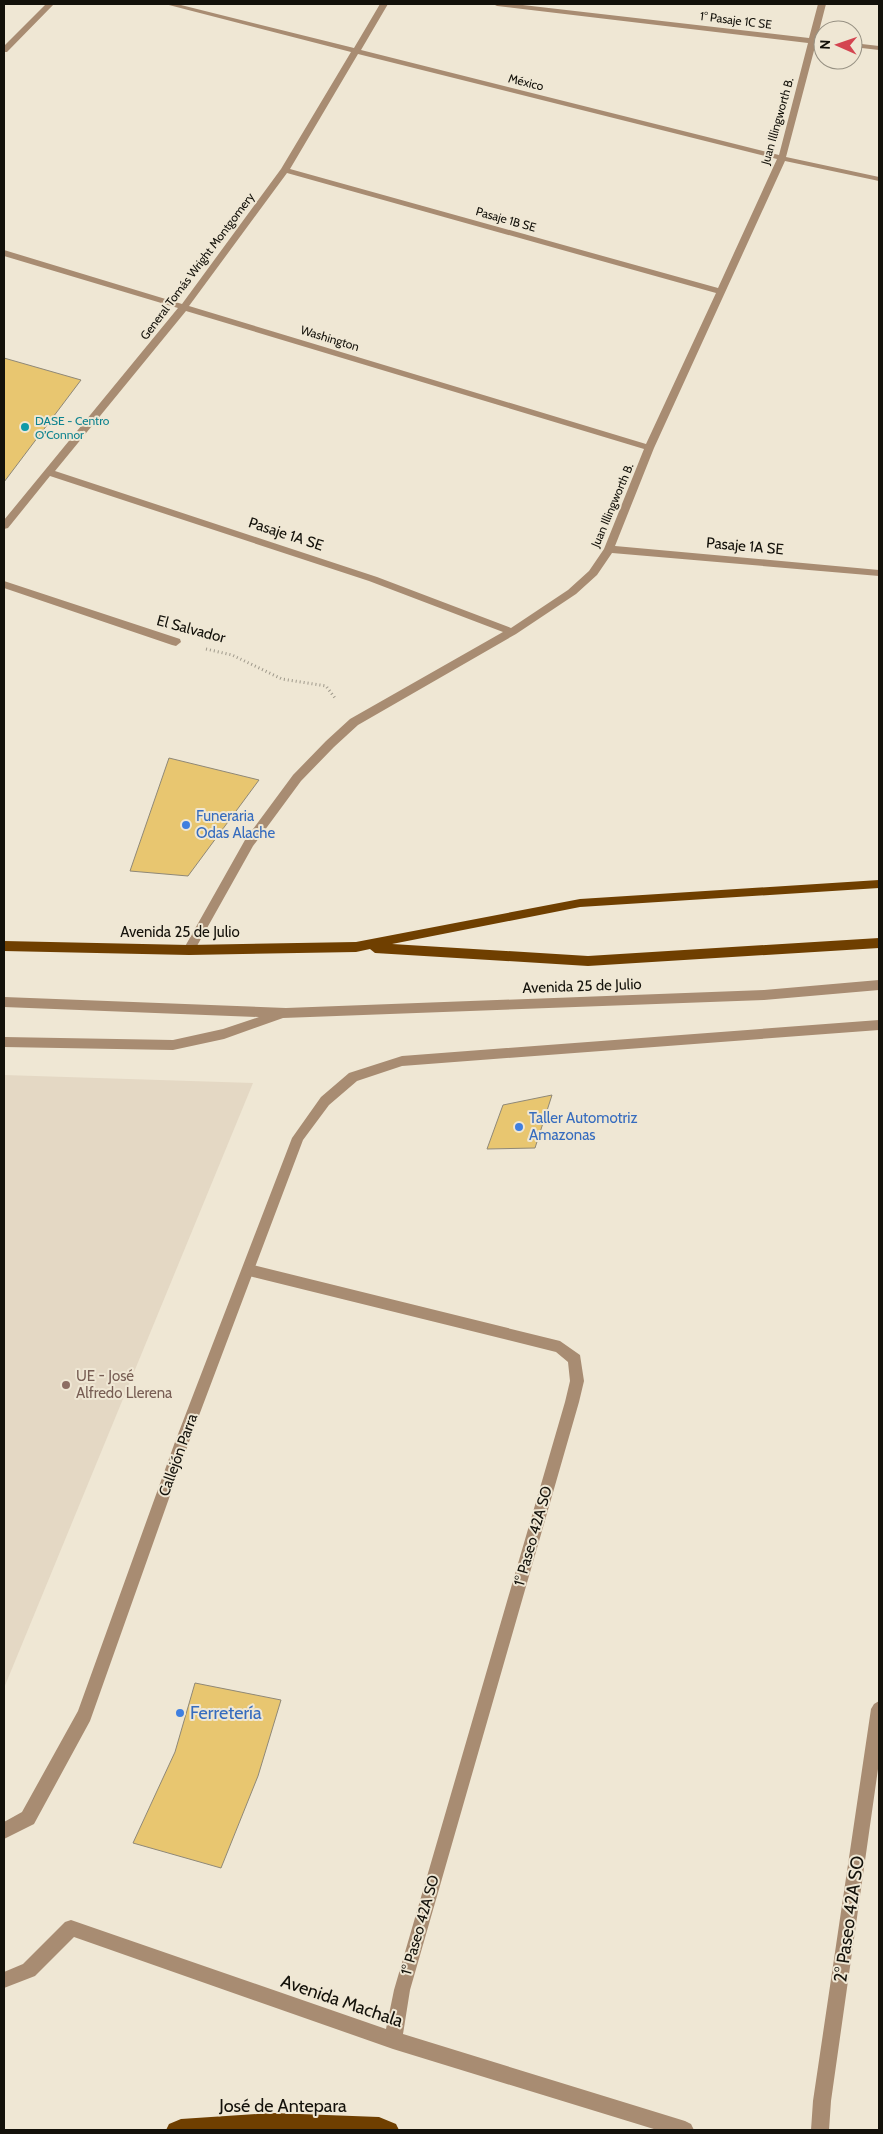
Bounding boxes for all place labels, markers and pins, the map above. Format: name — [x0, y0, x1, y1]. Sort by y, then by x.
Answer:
place label: DASE - Centro O’Connor — [35, 413, 110, 442]
marker: DASE - Centro O’Connor — [19, 421, 31, 433]
place label: Funeraria Odas Alache — [196, 807, 275, 842]
marker: Funeraria Odas Alache — [180, 819, 192, 831]
place label: Taller Automotriz Amazonas — [529, 1109, 638, 1144]
marker: Taller Automotriz Amazonas — [513, 1121, 525, 1133]
place label: UE - José Alfredo Llerena — [76, 1367, 173, 1402]
marker: UE - José Alfredo Llerena — [60, 1379, 72, 1391]
place label: Ferretería — [190, 1702, 262, 1724]
marker: Ferretería — [174, 1707, 186, 1719]

